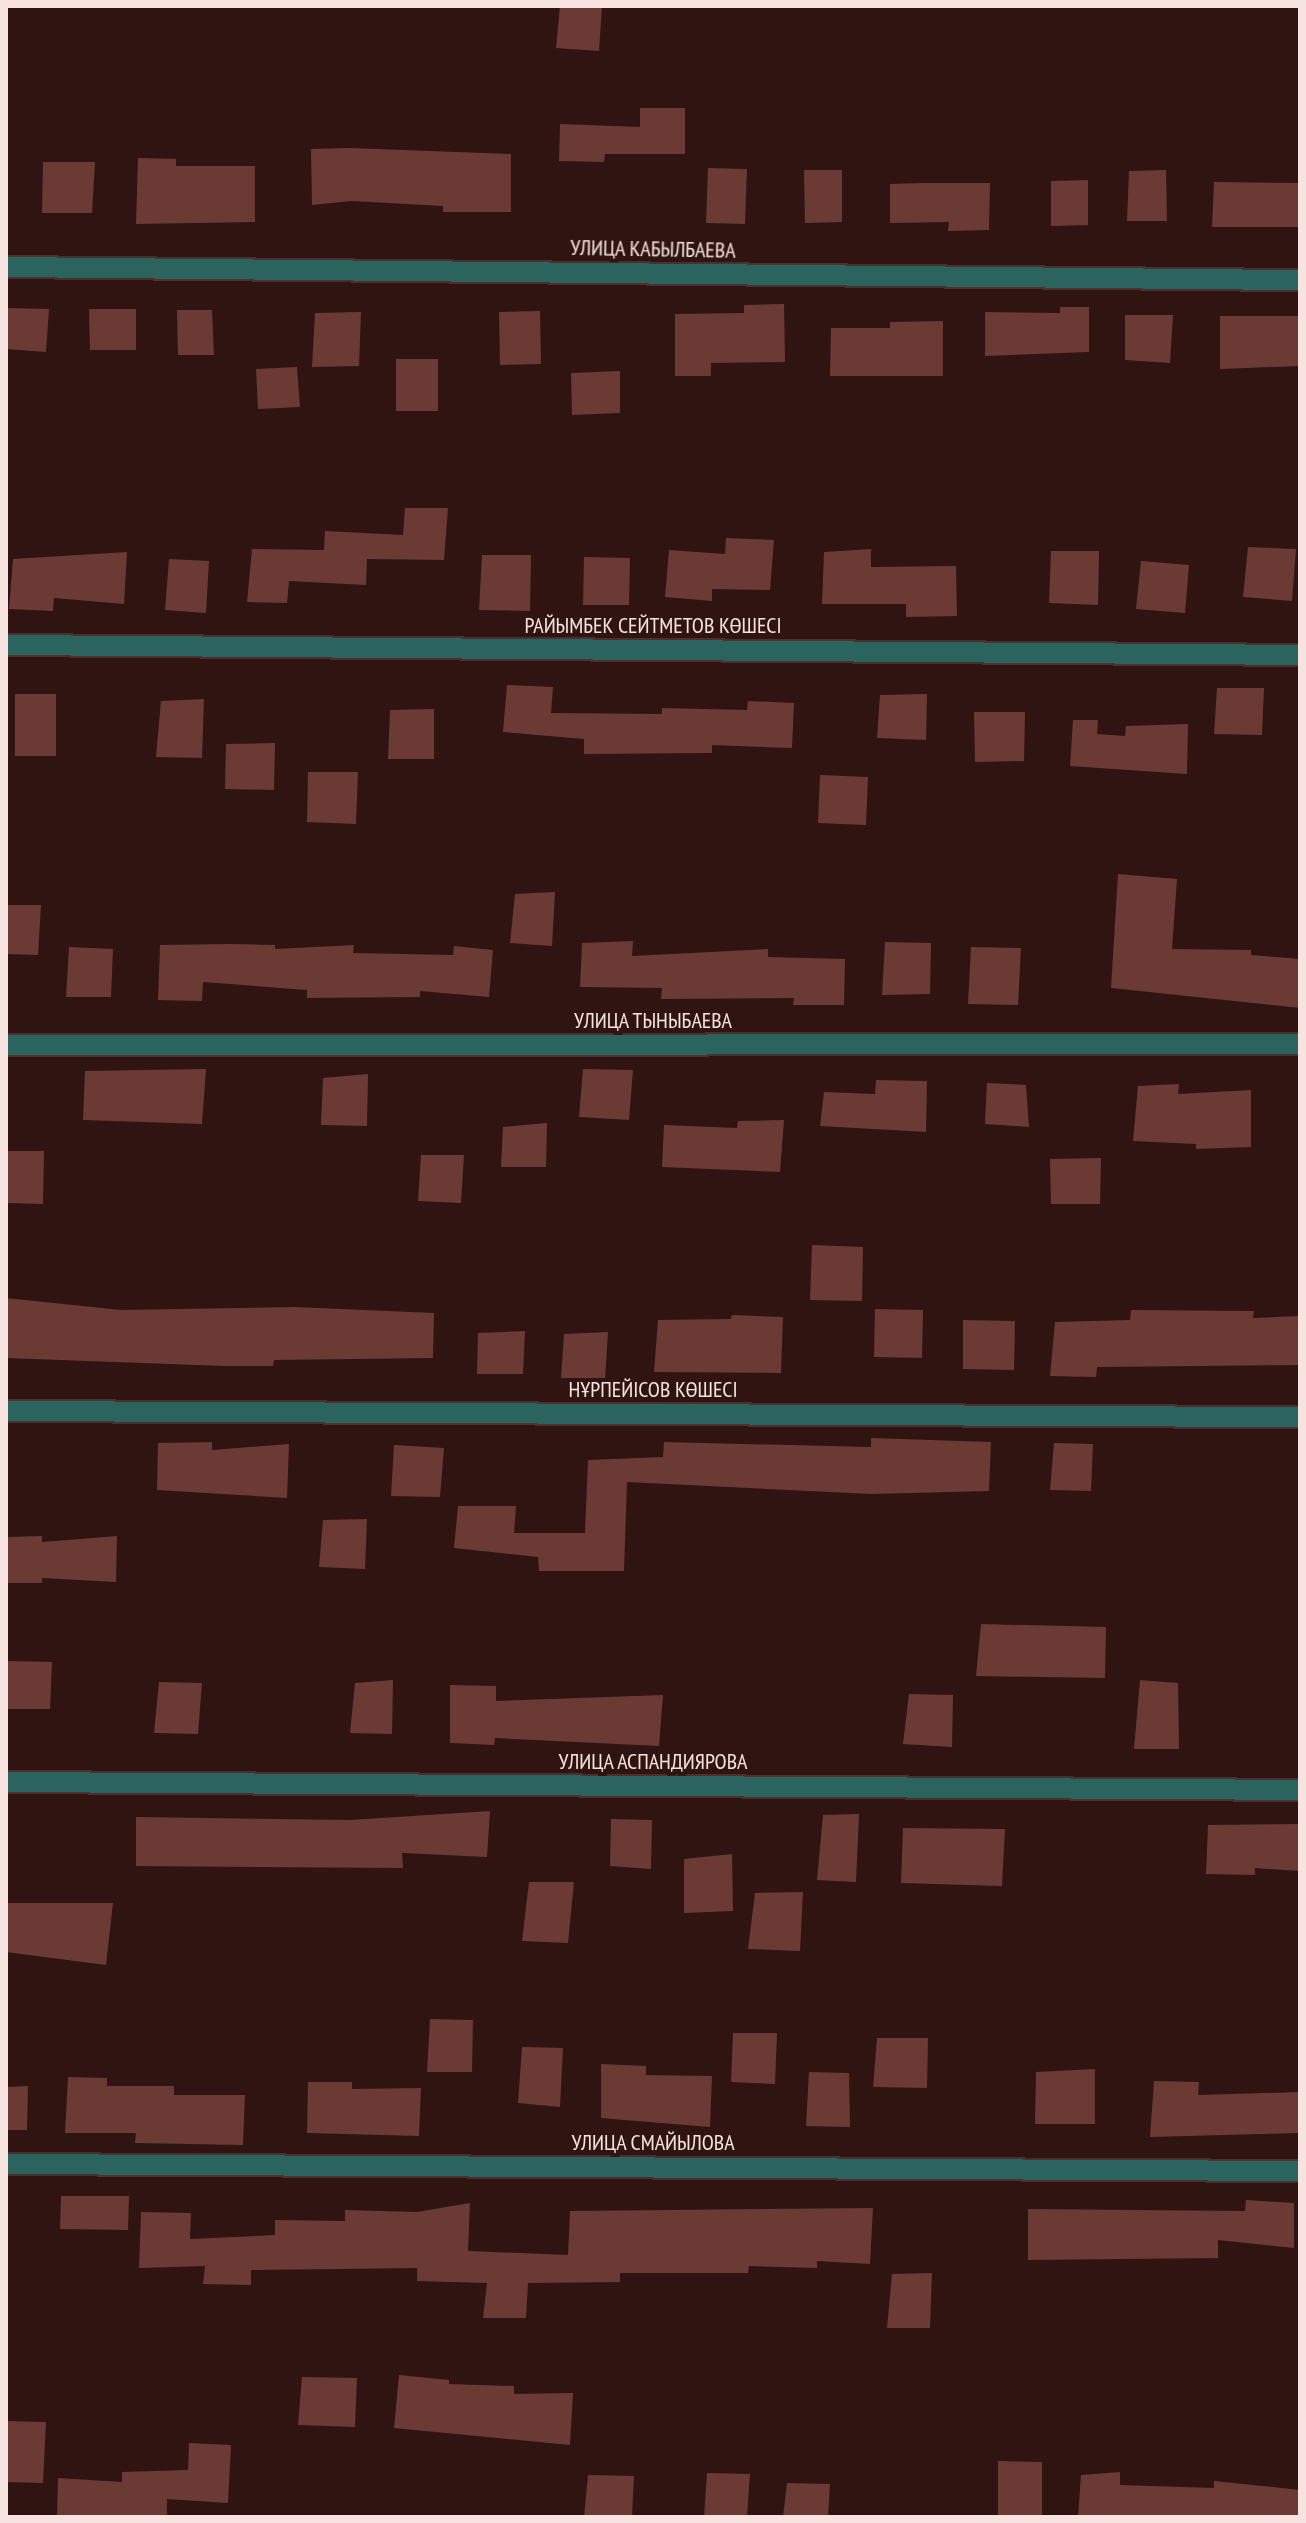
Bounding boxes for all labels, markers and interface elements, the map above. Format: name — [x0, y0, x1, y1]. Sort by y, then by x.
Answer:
street label: УЛИЦА КАБЫЛБАЕВА — [570, 234, 736, 264]
street label: РАЙЫМБЕК СЕЙТМЕТОВ КӨШЕСІ — [524, 613, 782, 639]
street label: УЛИЦА ТЫНЫБАЕВА — [573, 1008, 733, 1034]
street label: НҰРПЕЙІСОВ КӨШЕСІ — [568, 1377, 738, 1403]
street label: УЛИЦА АСПАНДИЯРОВА — [558, 1749, 748, 1775]
street label: УЛИЦА СМАЙЫЛОВА — [571, 2130, 735, 2156]

